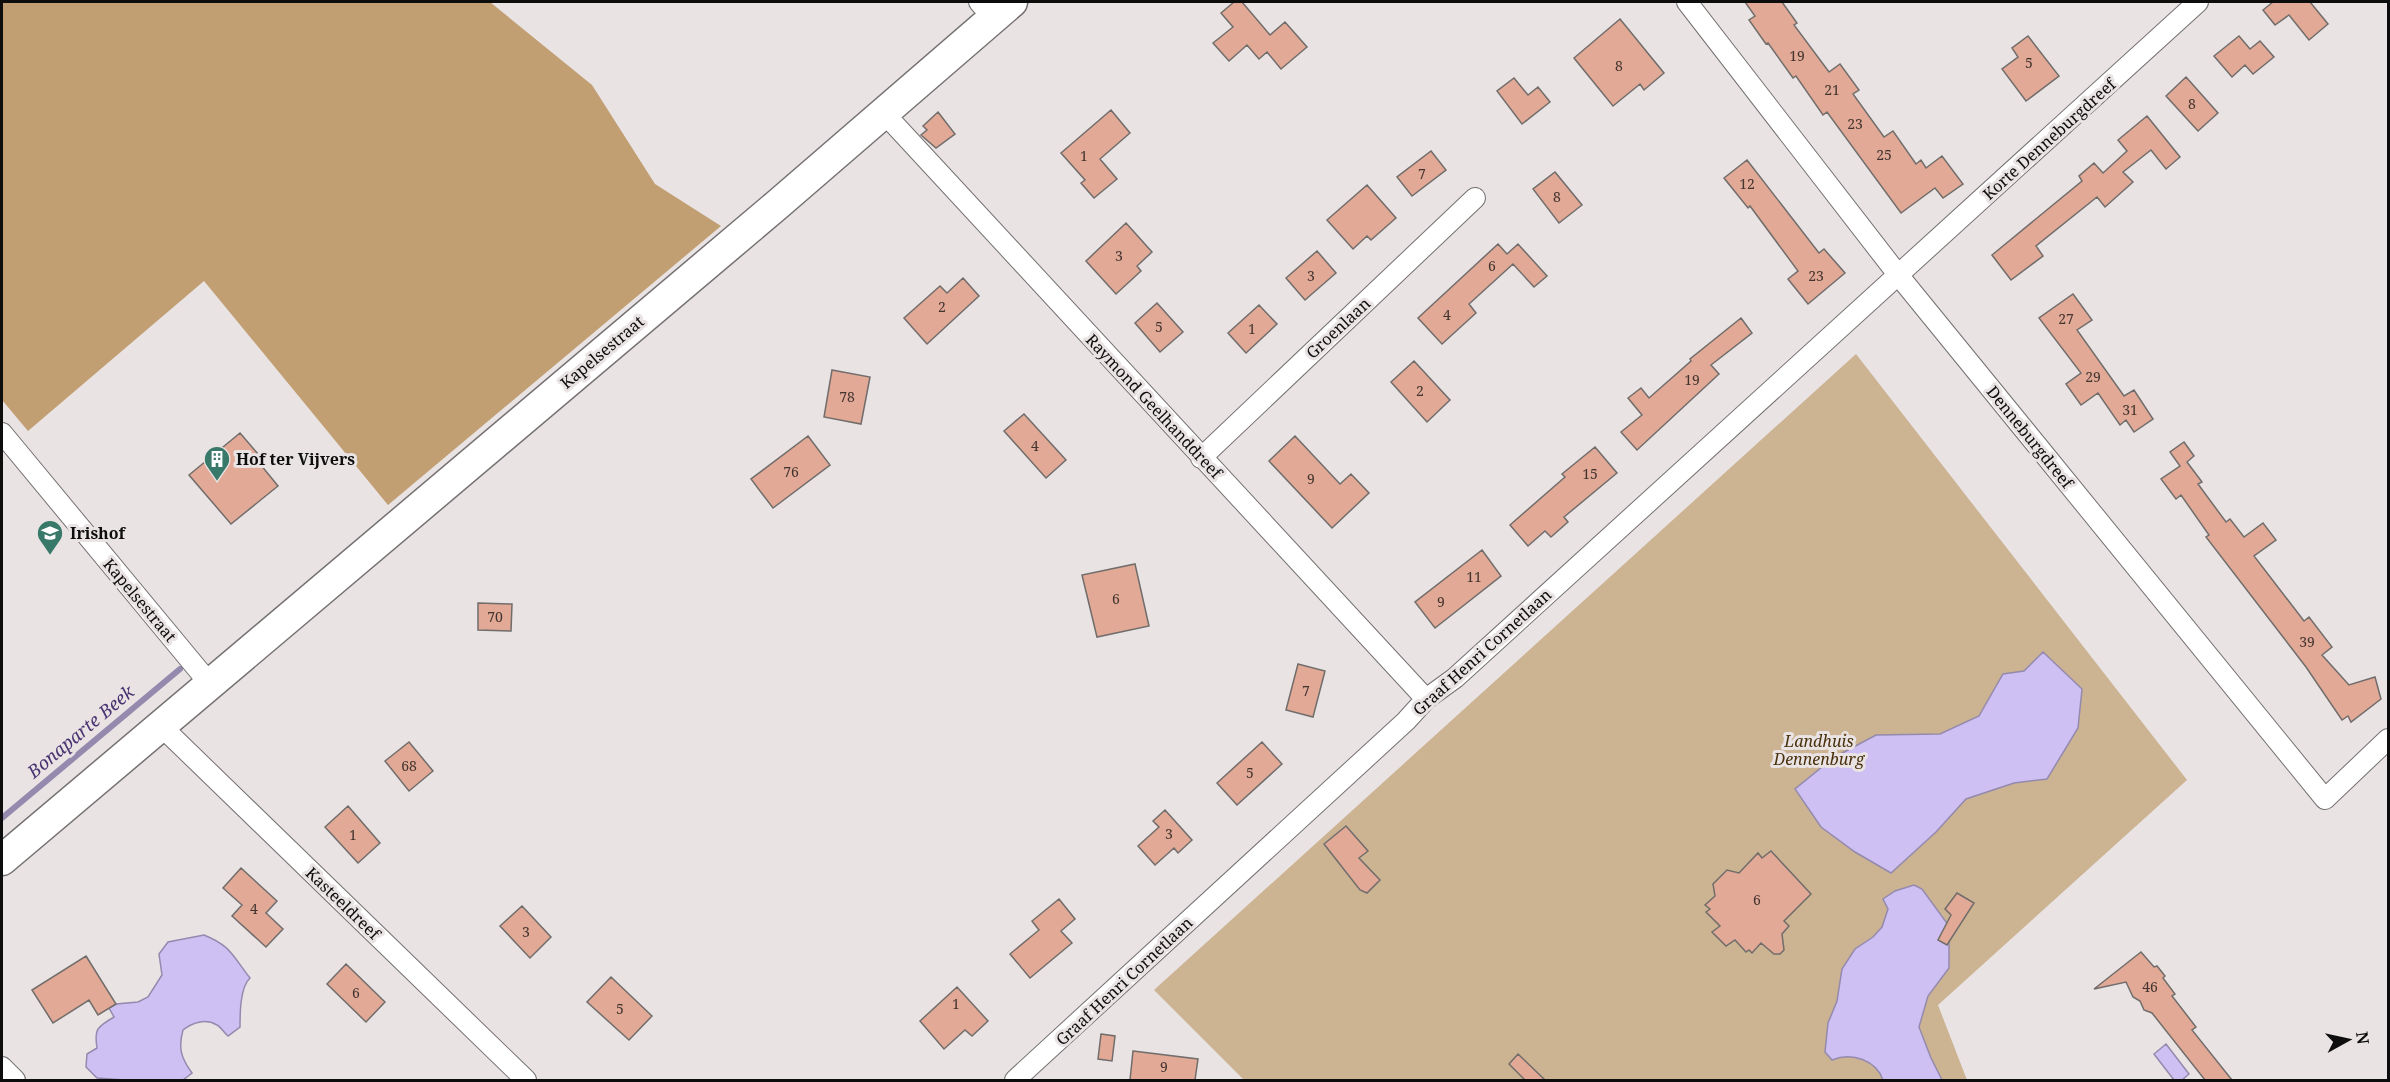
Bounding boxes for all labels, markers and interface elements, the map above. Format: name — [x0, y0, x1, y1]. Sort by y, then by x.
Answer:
house number: 19 — [1789, 46, 1805, 65]
house number: 5 — [2025, 53, 2033, 72]
house number: 8 — [1615, 56, 1623, 75]
street label: Korte Denneburgdreef — [1978, 72, 2122, 205]
house number: 21 — [1824, 80, 1840, 99]
house number: 8 — [2188, 94, 2196, 113]
house number: 23 — [1847, 114, 1863, 133]
house number: 25 — [1876, 145, 1892, 164]
house number: 1 — [1080, 146, 1088, 165]
house number: 7 — [1418, 164, 1426, 183]
house number: 12 — [1739, 174, 1755, 193]
house number: 8 — [1553, 187, 1561, 206]
house number: 3 — [1115, 246, 1123, 265]
house number: 6 — [1488, 256, 1496, 275]
house number: 3 — [1307, 266, 1315, 285]
house number: 23 — [1808, 266, 1824, 285]
street label: Groenlaan — [1301, 293, 1375, 363]
house number: 2 — [938, 297, 946, 316]
house number: 4 — [1443, 305, 1451, 324]
house number: 27 — [2058, 309, 2074, 328]
street label: Kapelsestraat — [555, 310, 649, 394]
house number: 5 — [1155, 317, 1163, 336]
house number: 1 — [1248, 319, 1256, 338]
street label: Raymond Geelhanddreef — [1081, 329, 1228, 485]
house number: 29 — [2085, 367, 2101, 386]
house number: 19 — [1684, 370, 1700, 389]
house number: 2 — [1416, 381, 1424, 400]
street label: Denneburgdreef — [1982, 381, 2079, 494]
house number: 78 — [839, 387, 855, 406]
house number: 31 — [2122, 400, 2138, 419]
house number: 4 — [1031, 436, 1039, 455]
building icon: Hof ter Vijvers — [202, 444, 232, 482]
place label: Hof ter Vijvers — [236, 448, 355, 470]
house number: 76 — [783, 462, 799, 481]
house number: 15 — [1582, 464, 1598, 483]
house number: 9 — [1307, 469, 1315, 488]
school or university icon: Irishof — [35, 518, 65, 556]
place label: Irishof — [70, 522, 127, 544]
street label: Kapelsestraat — [98, 553, 182, 647]
house number: 11 — [1466, 567, 1482, 586]
street label: Graaf Henri Cornetlaan — [1408, 584, 1556, 720]
house number: 6 — [1112, 589, 1120, 608]
house number: 9 — [1437, 592, 1445, 611]
house number: 70 — [487, 607, 503, 626]
house number: 39 — [2299, 632, 2315, 651]
water label: Bonaparte Beek — [21, 679, 139, 784]
house number: 7 — [1302, 681, 1310, 700]
park label: Landhuis Dennenburg — [1773, 730, 1865, 770]
house number: 68 — [401, 756, 417, 775]
house number: 5 — [1246, 763, 1254, 782]
house number: 3 — [1165, 824, 1173, 843]
house number: 1 — [349, 825, 357, 844]
street label: Kasteeldreef — [301, 862, 387, 946]
house number: 6 — [1753, 890, 1761, 909]
house number: 4 — [250, 899, 258, 918]
street label: Graaf Henri Cornetlaan — [1051, 912, 1197, 1050]
house number: 3 — [522, 922, 530, 941]
house number: 46 — [2142, 977, 2158, 996]
house number: 6 — [352, 983, 360, 1002]
house number: 1 — [952, 994, 960, 1013]
house number: 5 — [616, 999, 624, 1018]
north arrow — [2318, 1010, 2378, 1070]
text: N — [2351, 1030, 2375, 1046]
house number: 9 — [1160, 1057, 1168, 1076]

